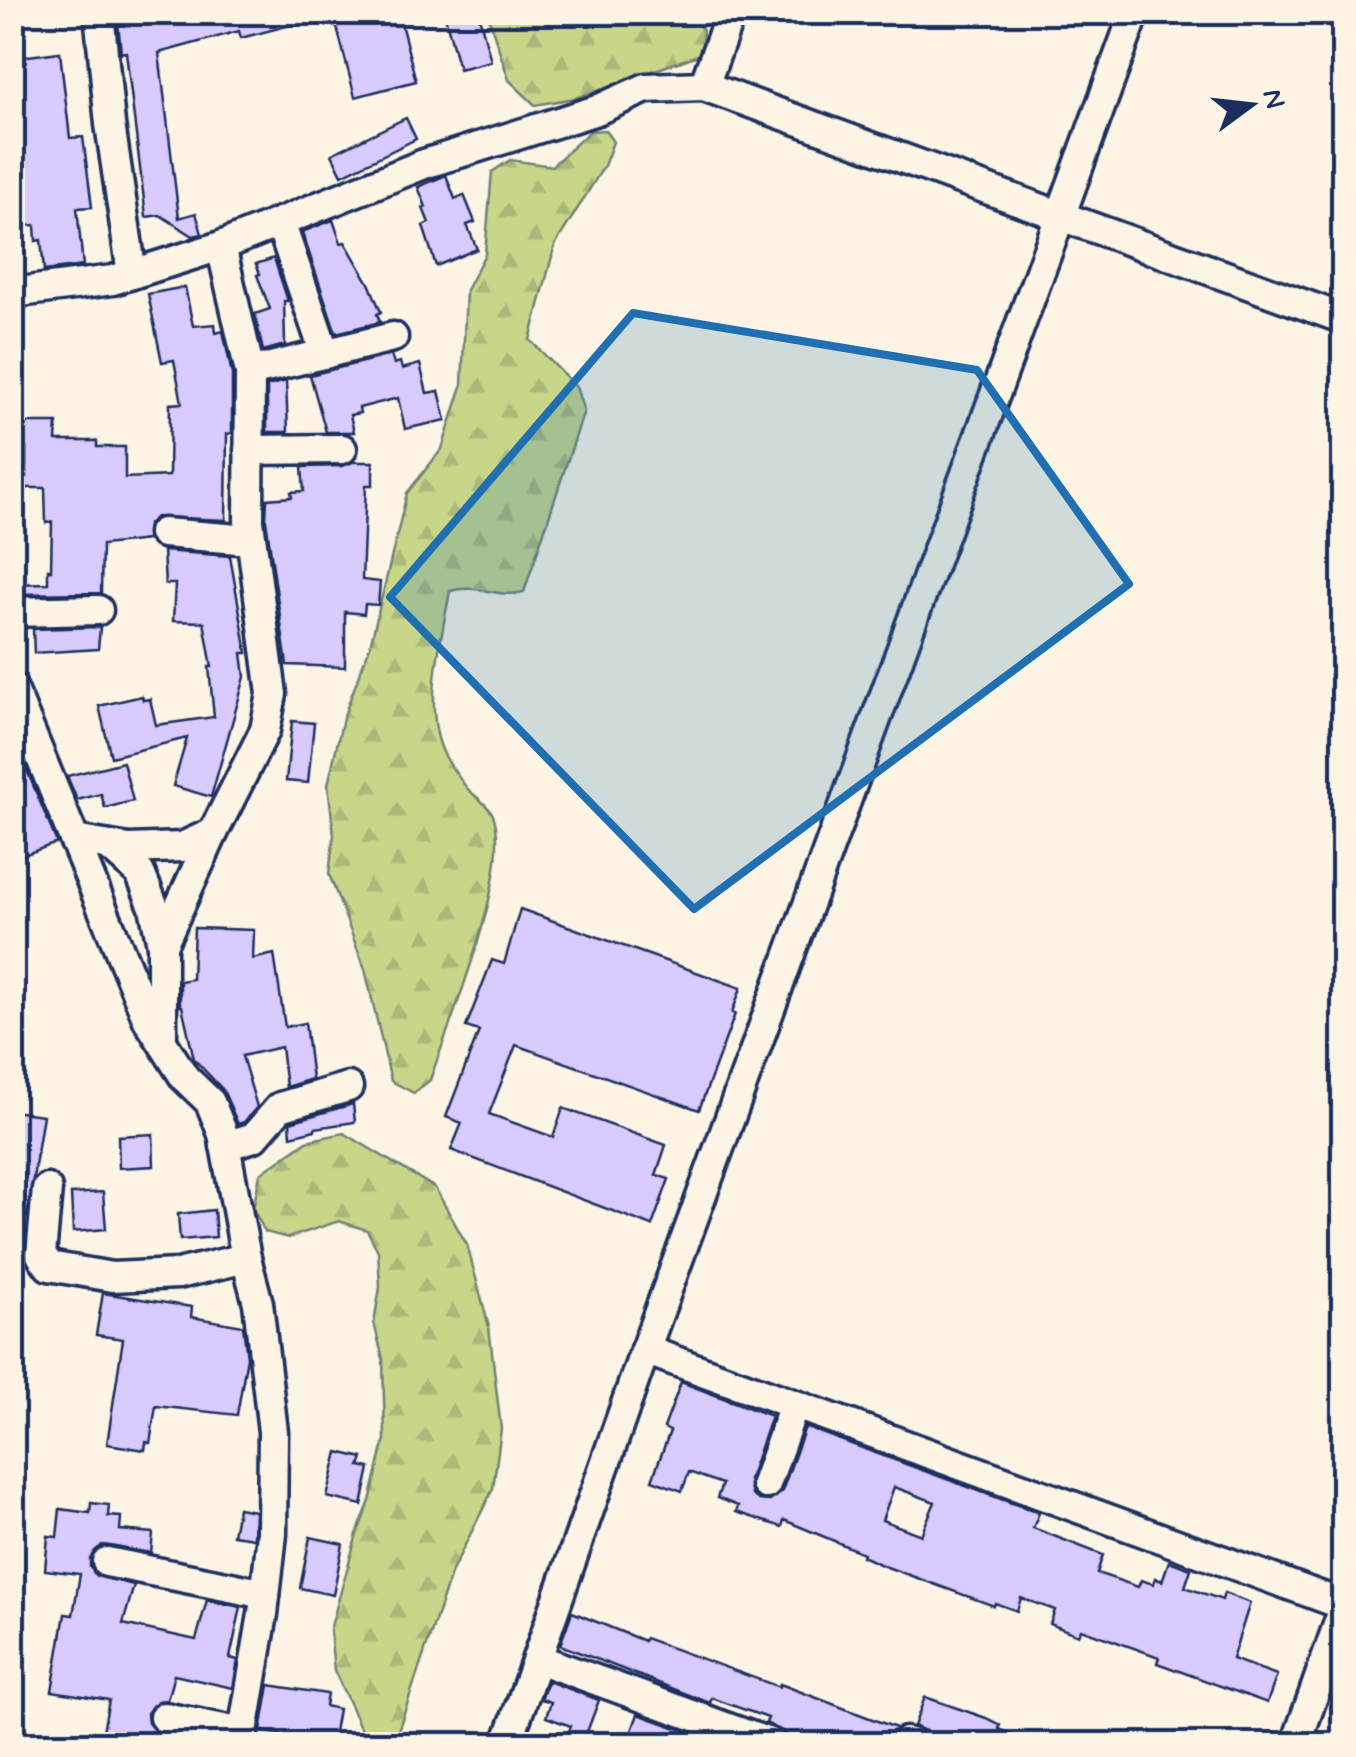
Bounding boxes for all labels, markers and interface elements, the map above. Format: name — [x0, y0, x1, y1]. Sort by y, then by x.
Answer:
north arrow — [1201, 55, 1301, 155]
text: N — [1252, 85, 1293, 113]

